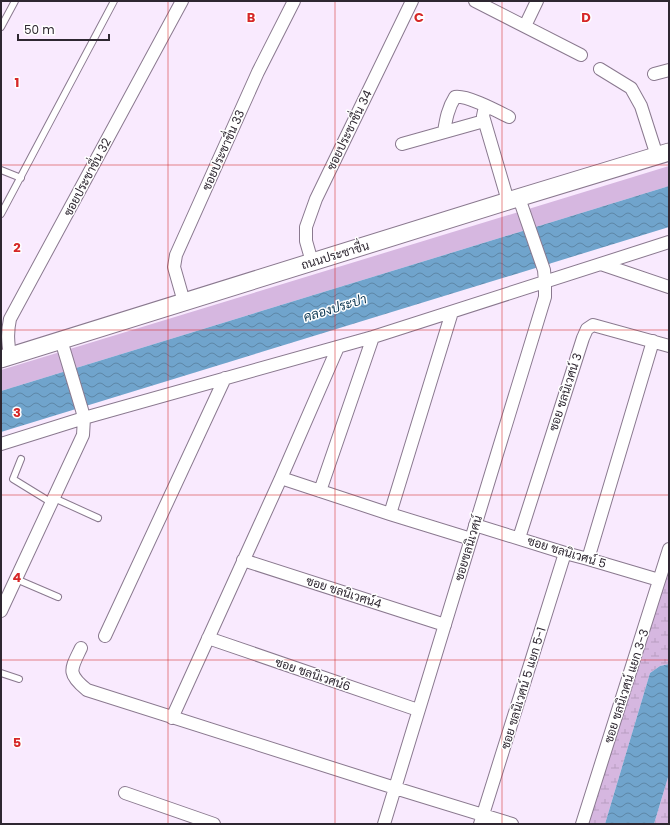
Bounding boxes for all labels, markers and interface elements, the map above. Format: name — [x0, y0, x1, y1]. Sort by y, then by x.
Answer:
text: B — [247, 8, 256, 27]
text: C — [414, 8, 424, 27]
text: D — [581, 8, 591, 27]
scale bar — [18, 16, 109, 42]
text: 50 m — [24, 21, 55, 38]
text: 1 — [15, 73, 19, 92]
street label: ซอยประชาชื่น 34 — [320, 86, 376, 173]
street label: ซอยประชาชื่น 33 — [196, 106, 248, 193]
street label: ซอยประชาชื่น 32 — [57, 134, 115, 219]
street label: ถนนประชาชื่น — [298, 235, 371, 273]
text: 2 — [13, 238, 21, 257]
water label: คลองประปา — [301, 289, 369, 327]
street label: ซอย ชลนิเวศน์ 3 — [544, 351, 586, 433]
text: 3 — [13, 403, 21, 422]
street label: ซอยชลนิเวศน์ — [450, 513, 486, 583]
street label: ซอย ชลนิเวศน์ 5 — [525, 532, 609, 572]
text: 4 — [13, 568, 22, 587]
street label: ซอย ชลนิเวศน์4 — [304, 572, 384, 612]
street label: ซอย ชลนิเวศน์ 5 แยก 5-1 — [496, 625, 550, 751]
street label: ซอย ชลนิเวศน์ แยก 3-3 — [600, 627, 652, 745]
street label: ซอย ชลนิเวศน์6 — [273, 653, 353, 695]
text: 5 — [13, 733, 21, 752]

